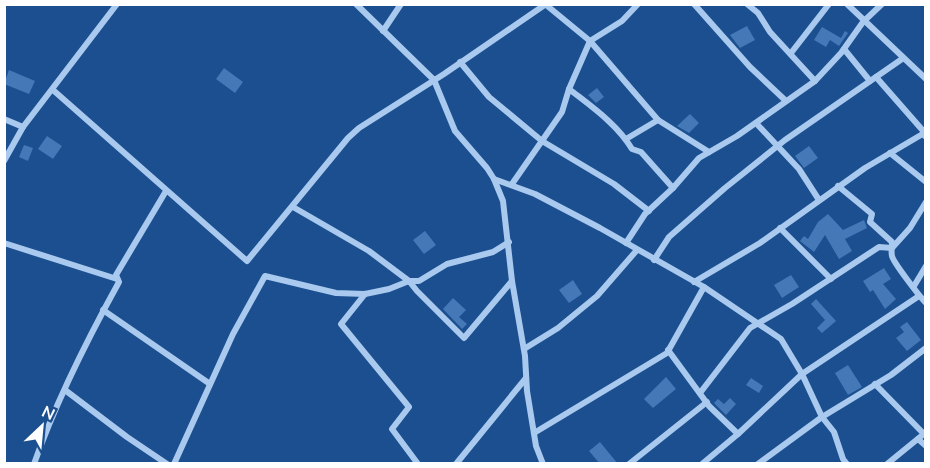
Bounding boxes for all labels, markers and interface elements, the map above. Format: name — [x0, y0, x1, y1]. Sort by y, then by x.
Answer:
north arrow — [12, 396, 72, 456]
text: N — [39, 401, 58, 424]

